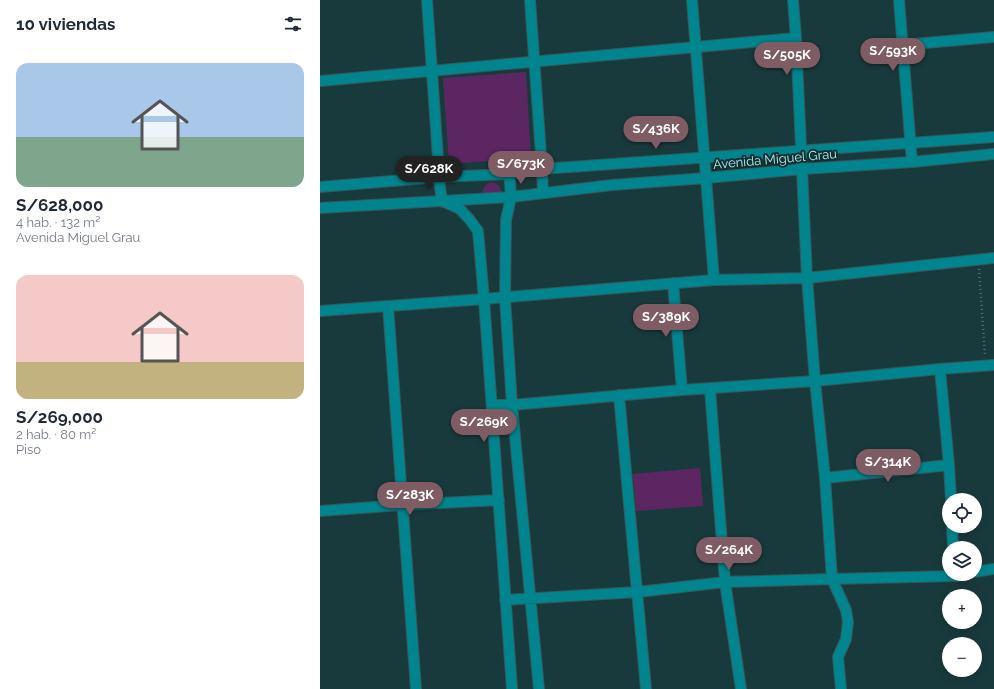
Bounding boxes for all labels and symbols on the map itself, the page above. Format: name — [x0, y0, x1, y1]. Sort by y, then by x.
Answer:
pin: S/593K — [860, 38, 926, 72]
pin: S/505K — [754, 42, 820, 76]
pin: S/436K — [623, 116, 689, 150]
street label: Avenida Miguel Grau — [712, 146, 838, 172]
pin: S/673K — [488, 151, 554, 185]
pin: S/628K — [396, 156, 462, 190]
pin: S/389K — [633, 304, 699, 338]
pin: S/269K — [451, 409, 517, 443]
pin: S/314K — [855, 449, 921, 483]
pin: S/283K — [377, 482, 443, 516]
pin: S/264K — [696, 537, 762, 571]

